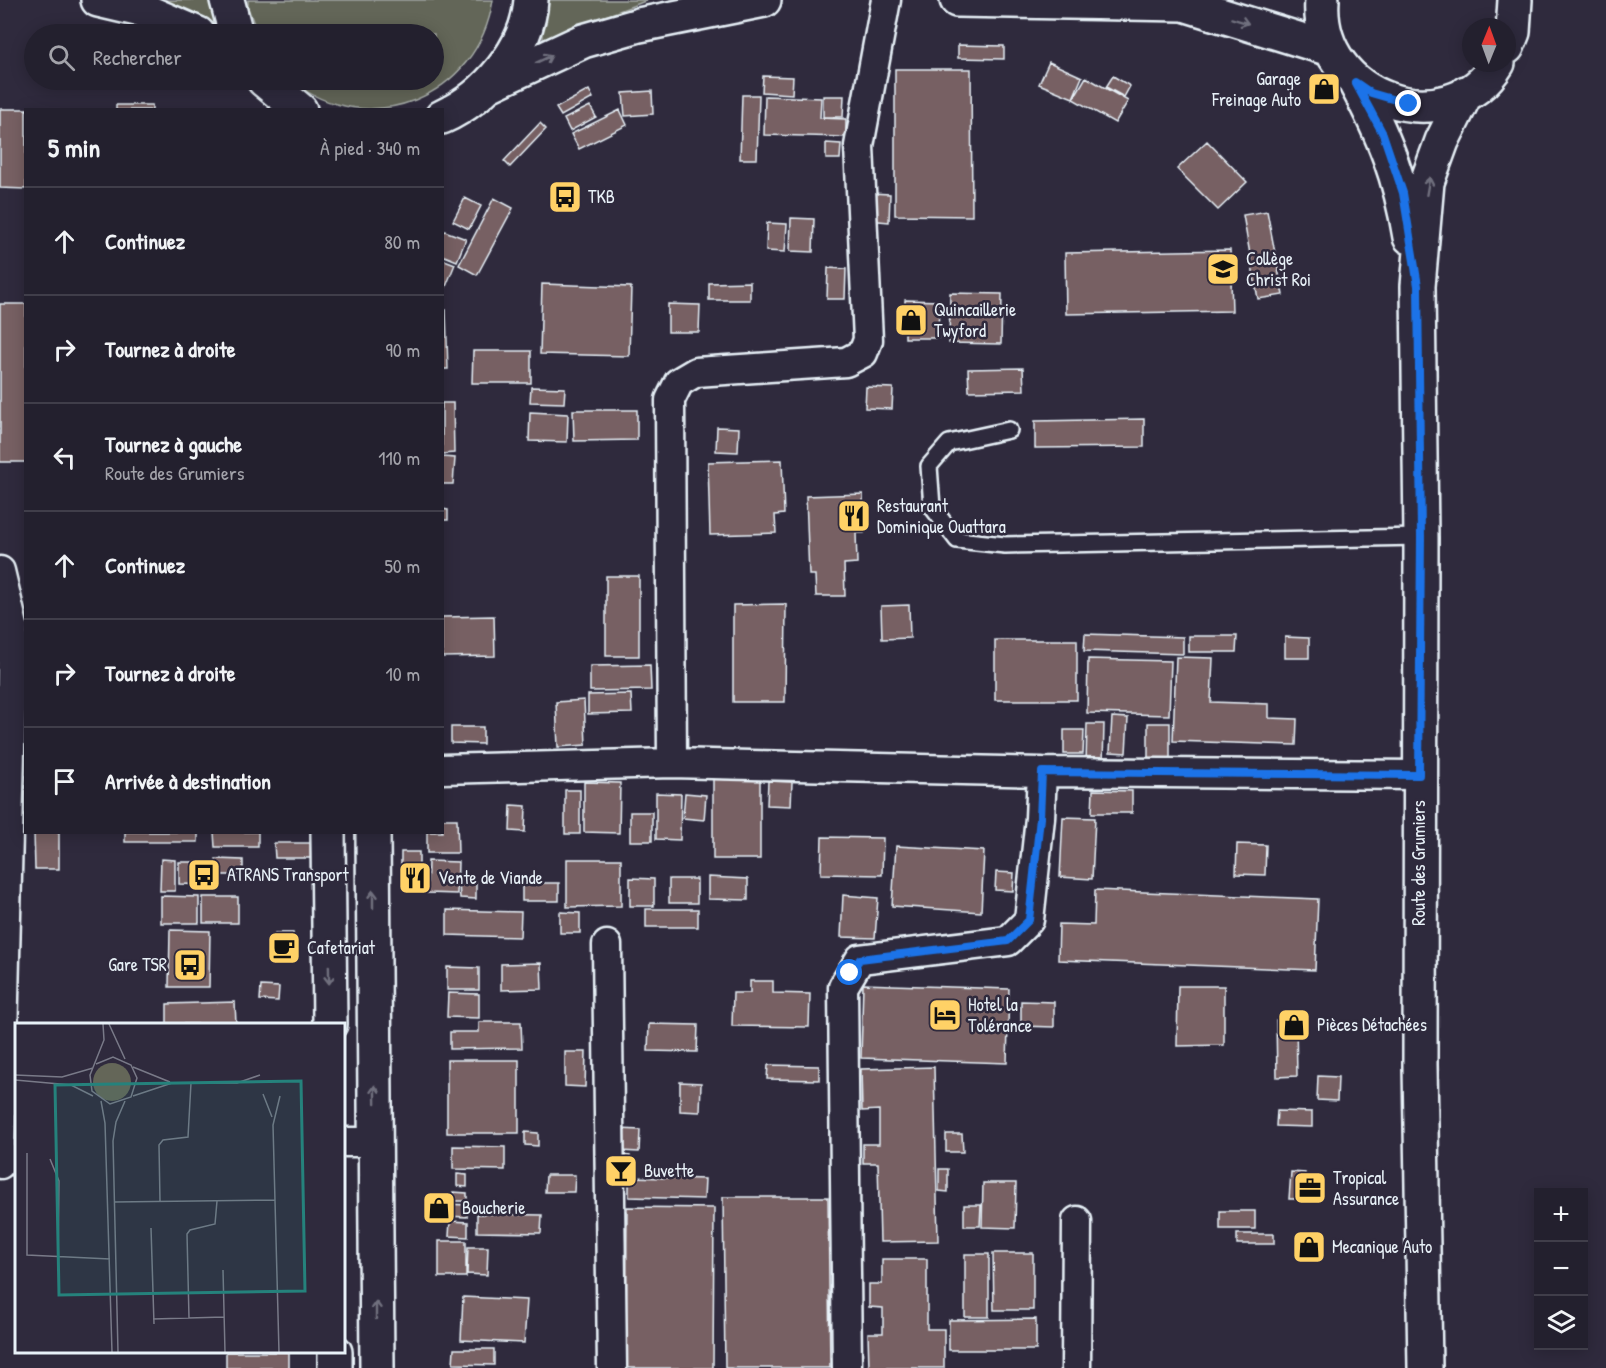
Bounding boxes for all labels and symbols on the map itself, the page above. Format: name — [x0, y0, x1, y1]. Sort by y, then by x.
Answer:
one-way arrow — [1230, 16, 1249, 27]
north arrow — [1462, 18, 1516, 72]
one-way arrow — [535, 53, 553, 65]
place label: Garage Freinage Auto — [1211, 66, 1301, 112]
shop icon: Garage Freinage Auto — [1306, 71, 1342, 107]
route end — [1395, 90, 1421, 116]
one-way arrow — [1422, 177, 1433, 196]
bus stop icon: TKB — [547, 179, 583, 215]
place label: TKB — [588, 184, 615, 209]
place label: Collège Christ Roi — [1246, 246, 1311, 292]
school or university icon: Collège Christ Roi — [1205, 251, 1241, 287]
place label: Quincaillerie Twyford — [934, 297, 1016, 343]
shop icon: Quincaillerie Twyford — [893, 302, 929, 338]
place label: Restaurant Dominique Ouattara — [877, 493, 1006, 539]
restaurant icon: Restaurant Dominique Ouattara — [836, 498, 872, 534]
street label: Route des Grumiers — [1406, 800, 1431, 926]
bus stop icon: ATRANS Transport — [186, 857, 222, 893]
restaurant icon: Vente de Viande — [397, 860, 433, 896]
place label: ATRANS Transport — [227, 862, 350, 887]
place label: Vente de Viande — [438, 865, 543, 890]
one-way arrow — [367, 889, 379, 909]
cafe icon: Cafetariat — [266, 930, 302, 966]
place label: Cafetariat — [307, 935, 376, 960]
bus stop icon: Gare TSR — [172, 947, 208, 983]
place label: Gare TSR — [108, 952, 167, 977]
route start — [836, 959, 862, 985]
one-way arrow — [323, 964, 335, 984]
place label: Hotel la Tolérance — [968, 992, 1032, 1038]
hotel icon: Hotel la Tolérance — [927, 997, 963, 1033]
shop icon: Pièces Détachées — [1276, 1007, 1312, 1043]
place label: Pièces Détachées — [1317, 1012, 1427, 1037]
inset map — [15, 1023, 345, 1353]
one-way arrow — [369, 1084, 381, 1104]
bar icon: Buvette — [603, 1153, 639, 1189]
place label: Buvette — [644, 1158, 694, 1183]
place label: Tropical Assurance — [1333, 1165, 1399, 1211]
office icon: Tropical Assurance — [1292, 1170, 1328, 1206]
shop icon: Boucherie — [421, 1190, 457, 1226]
place label: Boucherie — [462, 1195, 525, 1220]
shop icon: Mecanique Auto — [1291, 1229, 1327, 1265]
place label: Mecanique Auto — [1332, 1234, 1432, 1259]
one-way arrow — [370, 1300, 382, 1320]

